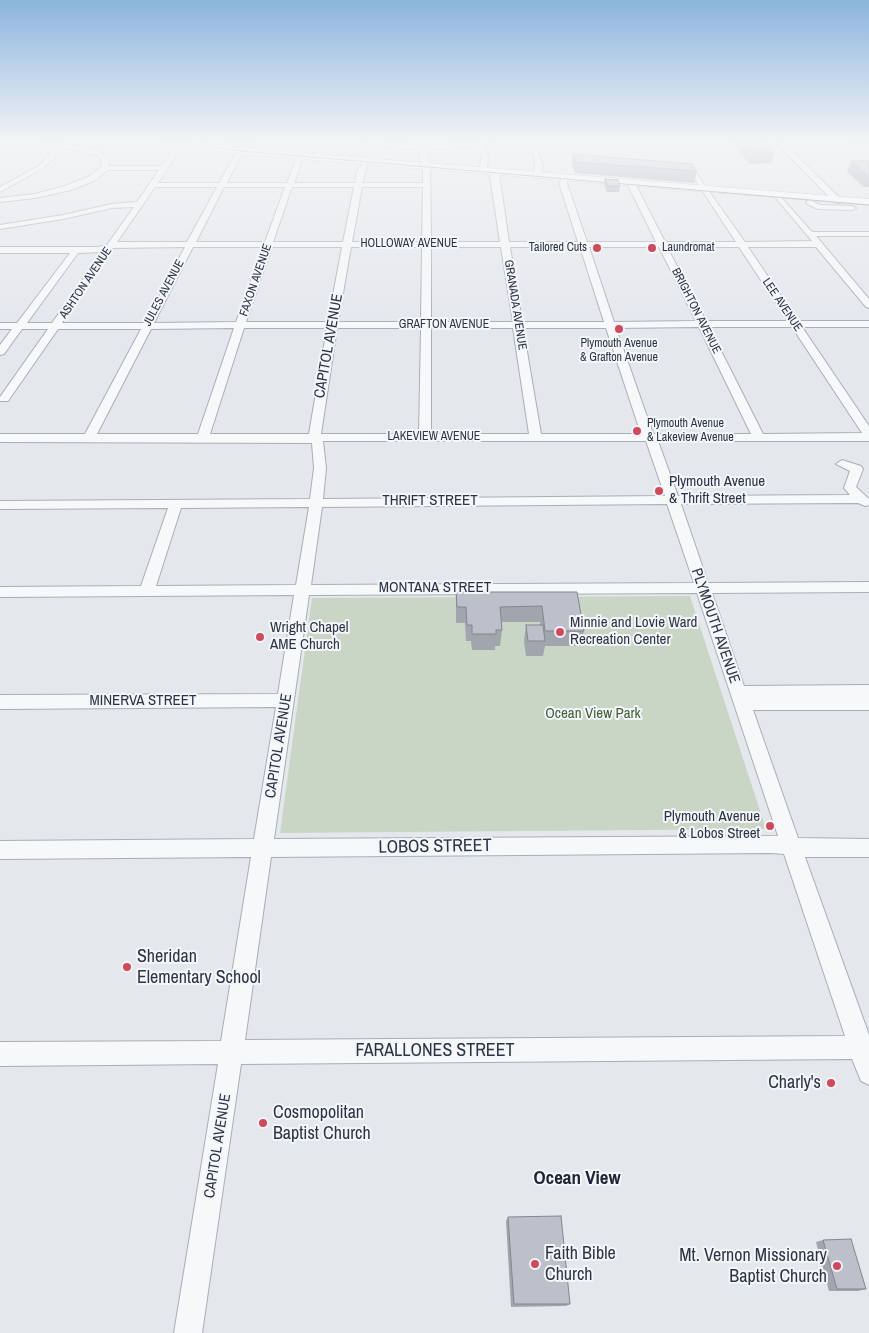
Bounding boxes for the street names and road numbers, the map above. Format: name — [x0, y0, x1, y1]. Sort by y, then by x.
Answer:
street label: HOLLOWAY AVENUE — [360, 237, 458, 251]
street label: FAXON AVENUE — [237, 242, 275, 318]
street label: ASHTON AVENUE — [57, 244, 115, 322]
street label: JULES AVENUE — [140, 257, 188, 329]
street label: GRANADA AVENUE — [501, 259, 529, 351]
street label: BRIGHTON AVENUE — [668, 266, 724, 356]
street label: LEE AVENUE — [759, 276, 805, 334]
street label: CAPITOL AVENUE — [311, 292, 347, 400]
street label: GRAFTON AVENUE — [399, 318, 489, 332]
street label: LAKEVIEW AVENUE — [388, 430, 480, 444]
street label: THRIFT STREET — [382, 492, 478, 510]
street label: PLYMOUTH AVENUE — [687, 566, 743, 686]
street label: MONTANA STREET — [379, 579, 491, 597]
street label: MINERVA STREET — [90, 692, 196, 710]
street label: CAPITOL AVENUE — [262, 692, 296, 800]
street label: LOBOS STREET — [378, 835, 492, 859]
street label: FARALLONES STREET — [355, 1040, 515, 1062]
street label: CAPITOL AVENUE — [201, 1092, 235, 1200]

